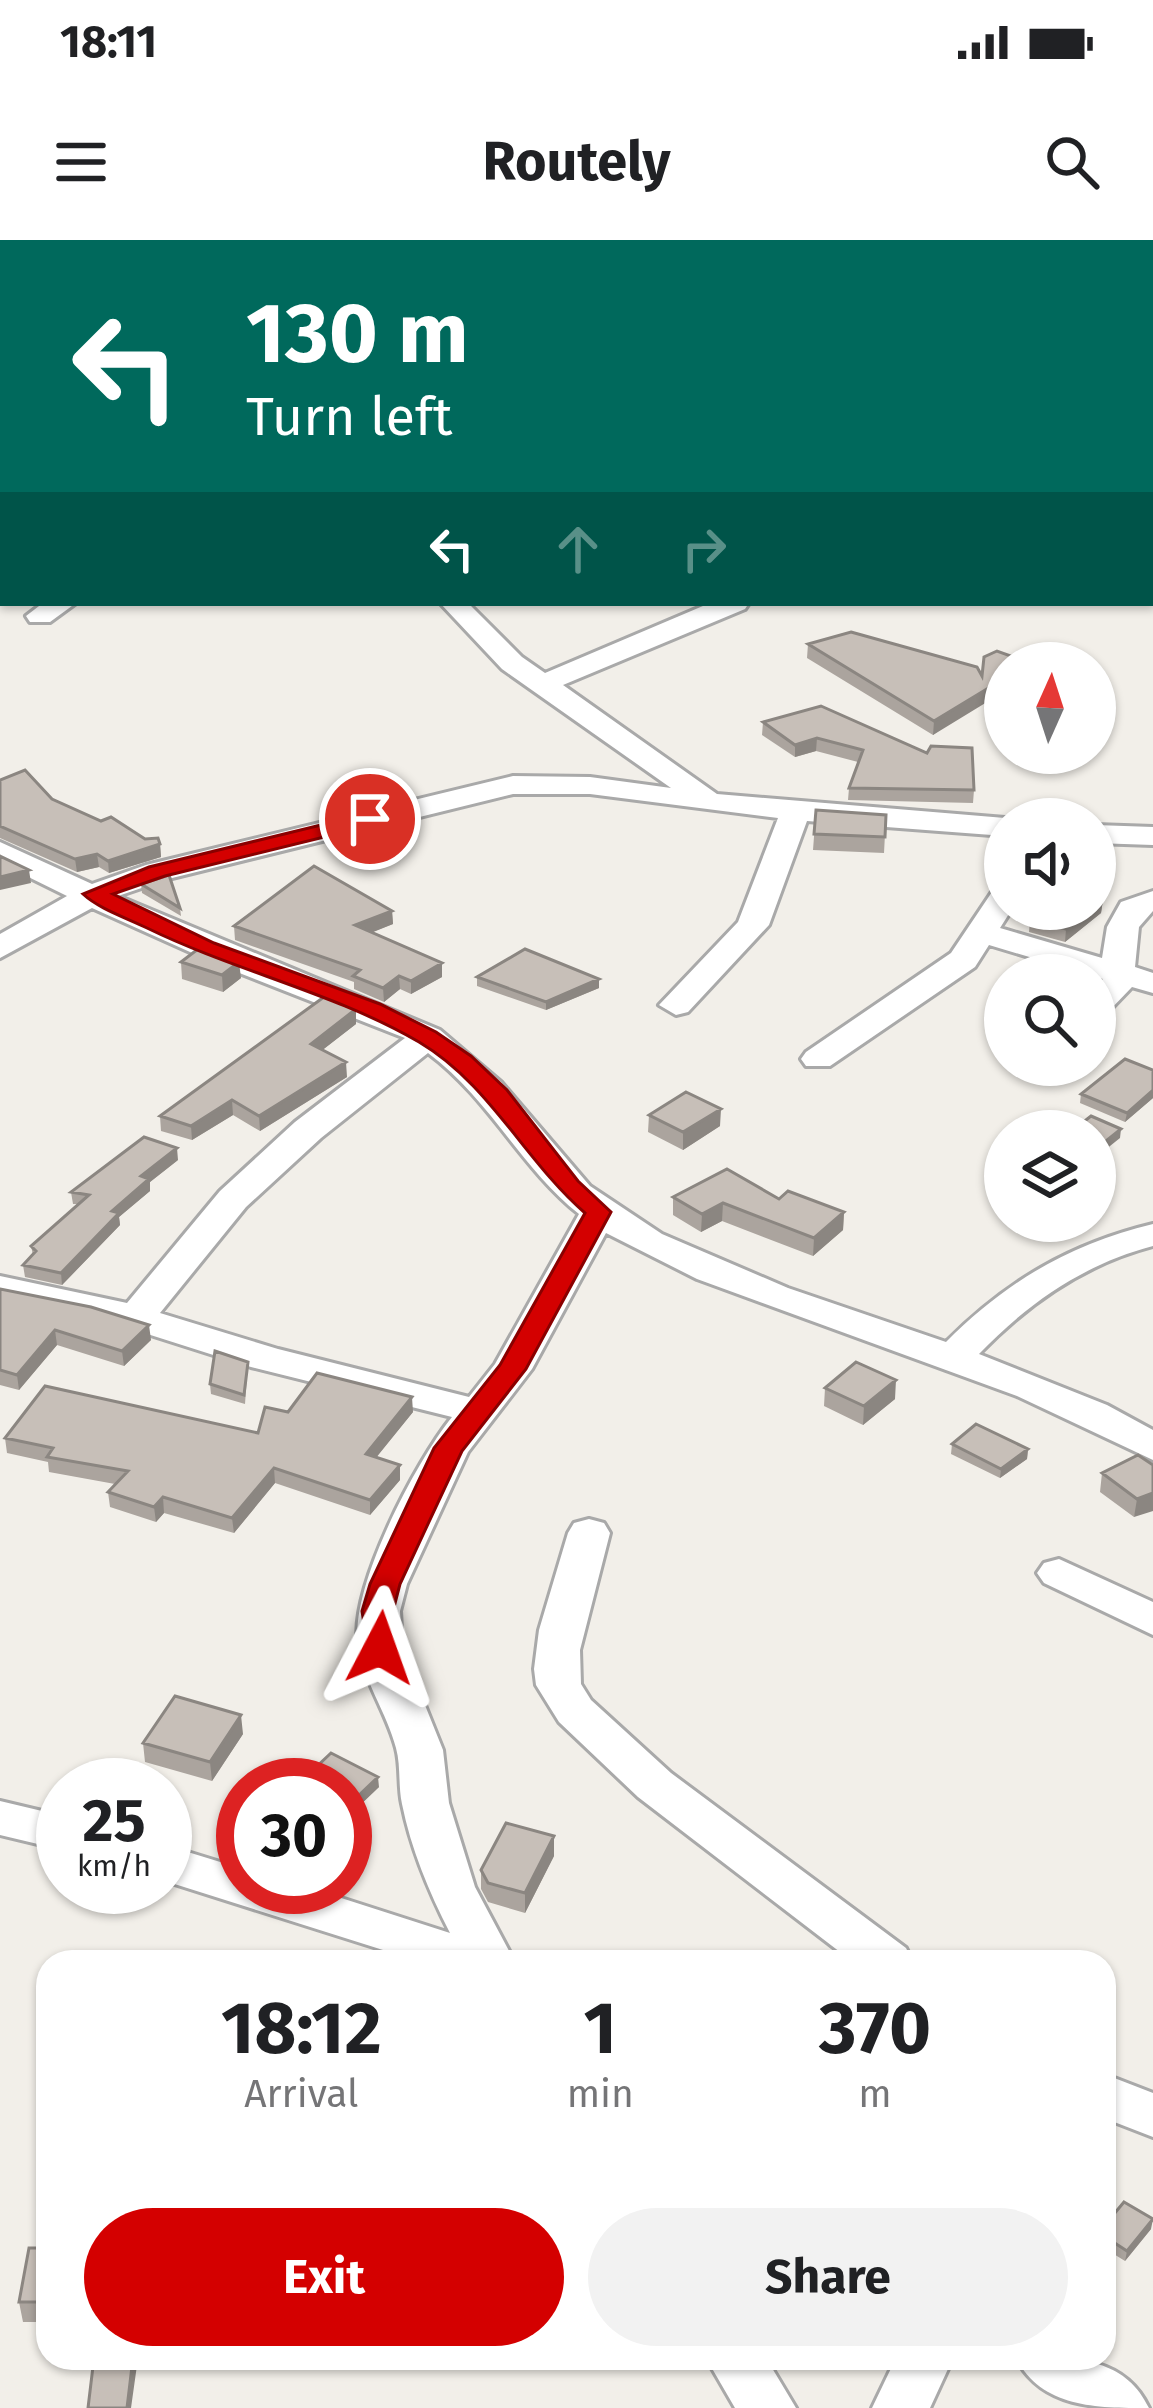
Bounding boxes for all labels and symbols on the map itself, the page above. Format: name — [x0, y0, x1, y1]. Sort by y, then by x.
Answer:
north arrow — [984, 642, 1116, 774]
pin — [319, 768, 421, 870]
position arrow — [317, 1585, 443, 1711]
speed limit sign: 30 — [216, 1758, 372, 1914]

